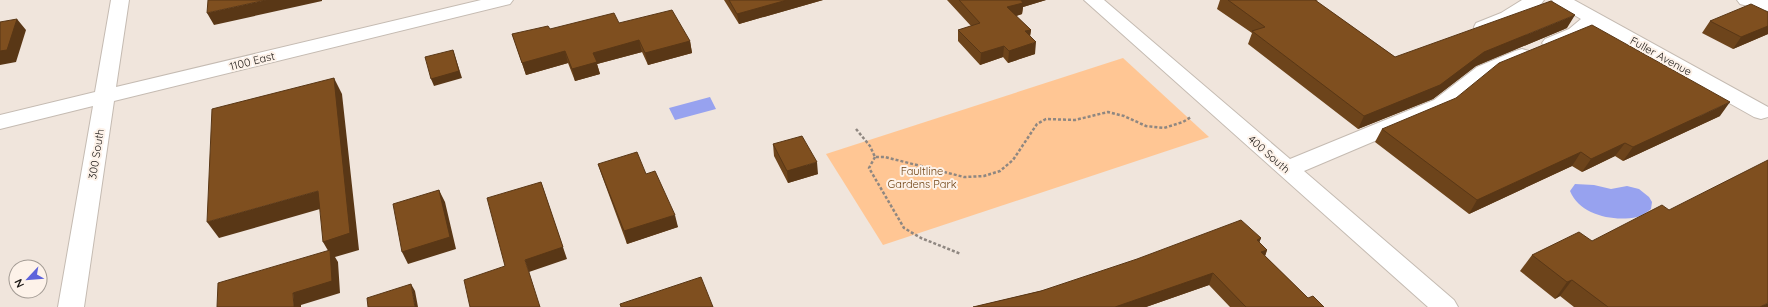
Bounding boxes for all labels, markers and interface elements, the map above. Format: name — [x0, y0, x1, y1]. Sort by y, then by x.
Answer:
street label: Fuller Avenue — [1628, 33, 1694, 79]
street label: 1100 East — [228, 49, 276, 73]
street label: 300 South — [85, 128, 107, 180]
street label: 400 South — [1245, 132, 1293, 176]
park label: Faultline Gardens Park — [887, 164, 957, 191]
north arrow — [8, 259, 48, 299]
text: N — [11, 277, 27, 290]

